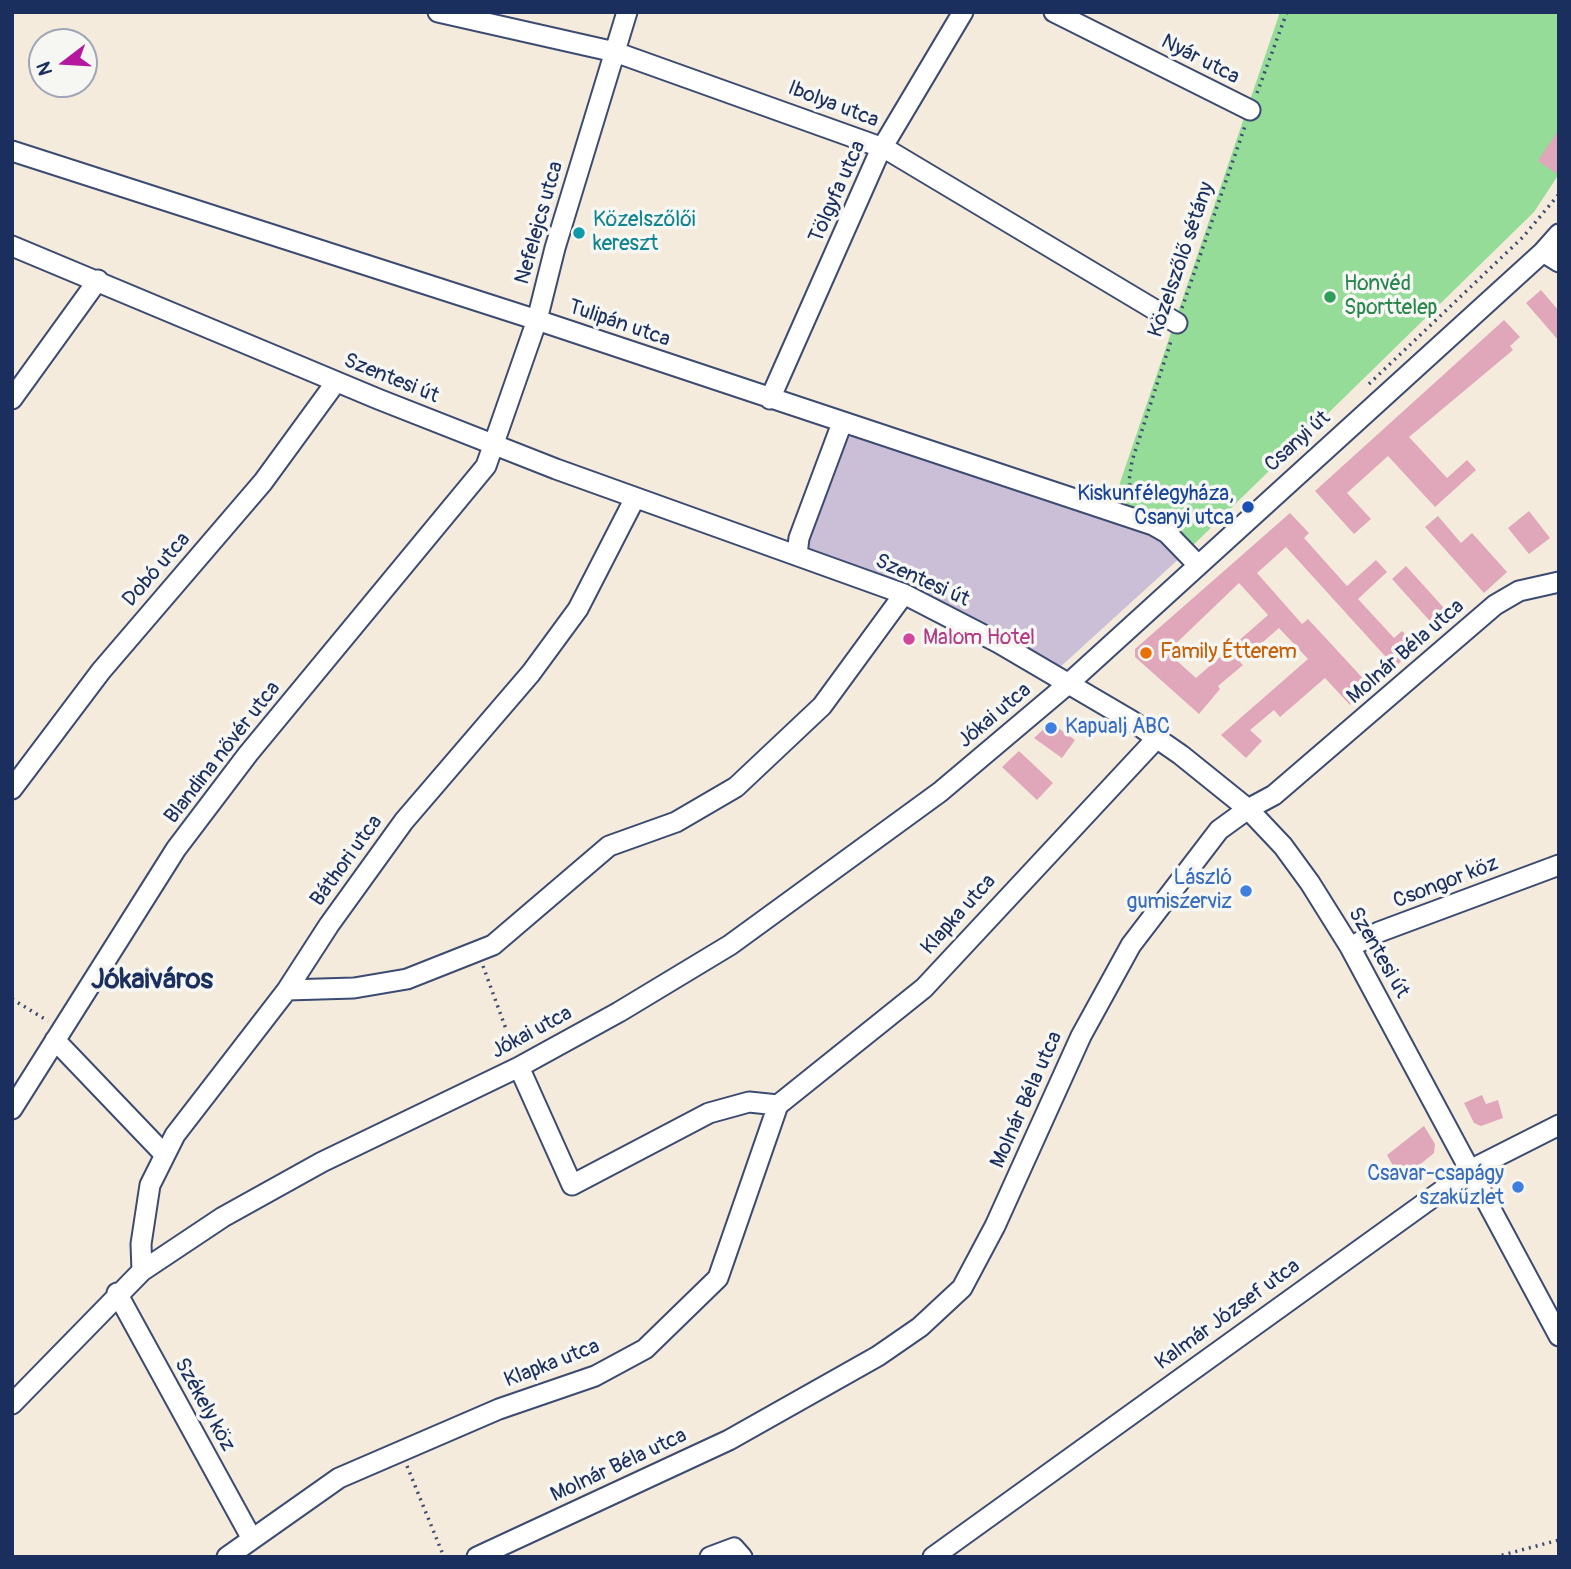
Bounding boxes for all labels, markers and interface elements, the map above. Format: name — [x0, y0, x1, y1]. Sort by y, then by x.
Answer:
north arrow — [28, 28, 98, 98]
street label: Nyár utca — [1157, 30, 1243, 90]
text: N — [31, 59, 58, 78]
street label: Ibolya utca — [784, 76, 882, 134]
street label: Tölgyfa utca — [804, 137, 872, 247]
street label: Nefelejcs utca — [510, 159, 570, 287]
street label: Közelszőlő sétány — [1144, 179, 1220, 341]
place label: Közelszőlői kereszt — [593, 208, 695, 258]
marker: Közelszőlői kereszt — [571, 225, 587, 241]
place label: Honvéd Sporttelep — [1344, 272, 1437, 322]
marker: Honvéd Sporttelep — [1322, 289, 1338, 305]
street label: Tulipán utca — [565, 295, 673, 353]
street label: Szentesi út — [340, 348, 442, 410]
street label: Csanyi út — [1260, 406, 1336, 478]
place label: Kiskunfélegyháza, Csanyi utca — [1077, 482, 1234, 532]
marker: Kiskunfélegyháza, Csanyi utca — [1240, 499, 1256, 515]
street label: Dobó utca — [118, 528, 196, 612]
street label: Szentesi út — [871, 549, 973, 613]
street label: Molnár Béla utca — [1342, 594, 1470, 710]
place label: Malom Hotel — [923, 626, 1035, 652]
marker: Malom Hotel — [901, 631, 917, 647]
place label: Family Étterem — [1160, 640, 1297, 666]
marker: Family Étterem — [1138, 645, 1154, 661]
street label: Blandina nővér utca — [160, 677, 286, 829]
street label: Jókai utca — [953, 678, 1037, 754]
place label: Kapualj ABC — [1065, 715, 1170, 741]
marker: Kapualj ABC — [1043, 720, 1059, 736]
street label: Báthori utca — [305, 811, 389, 911]
street label: Csongor köz — [1390, 851, 1502, 915]
place label: László gumiszerviz — [1127, 866, 1232, 916]
street label: Klapka utca — [916, 869, 1002, 961]
marker: László gumiszerviz — [1238, 883, 1254, 899]
street label: Szentesi út — [1342, 903, 1414, 1003]
district label: Jókaiváros — [91, 964, 213, 998]
street label: Jókai utca — [487, 1001, 577, 1065]
street label: Molnár Béla utca — [986, 1028, 1068, 1172]
place label: Csavar-csapágy szaküzlet — [1367, 1162, 1504, 1212]
marker: Csavar-csapágy szaküzlet — [1510, 1179, 1526, 1195]
street label: Kalmár József utca — [1151, 1254, 1305, 1376]
street label: Klapka utca — [501, 1334, 603, 1394]
street label: Székely köz — [168, 1354, 240, 1456]
street label: Molnár Béla utca — [547, 1424, 691, 1508]

